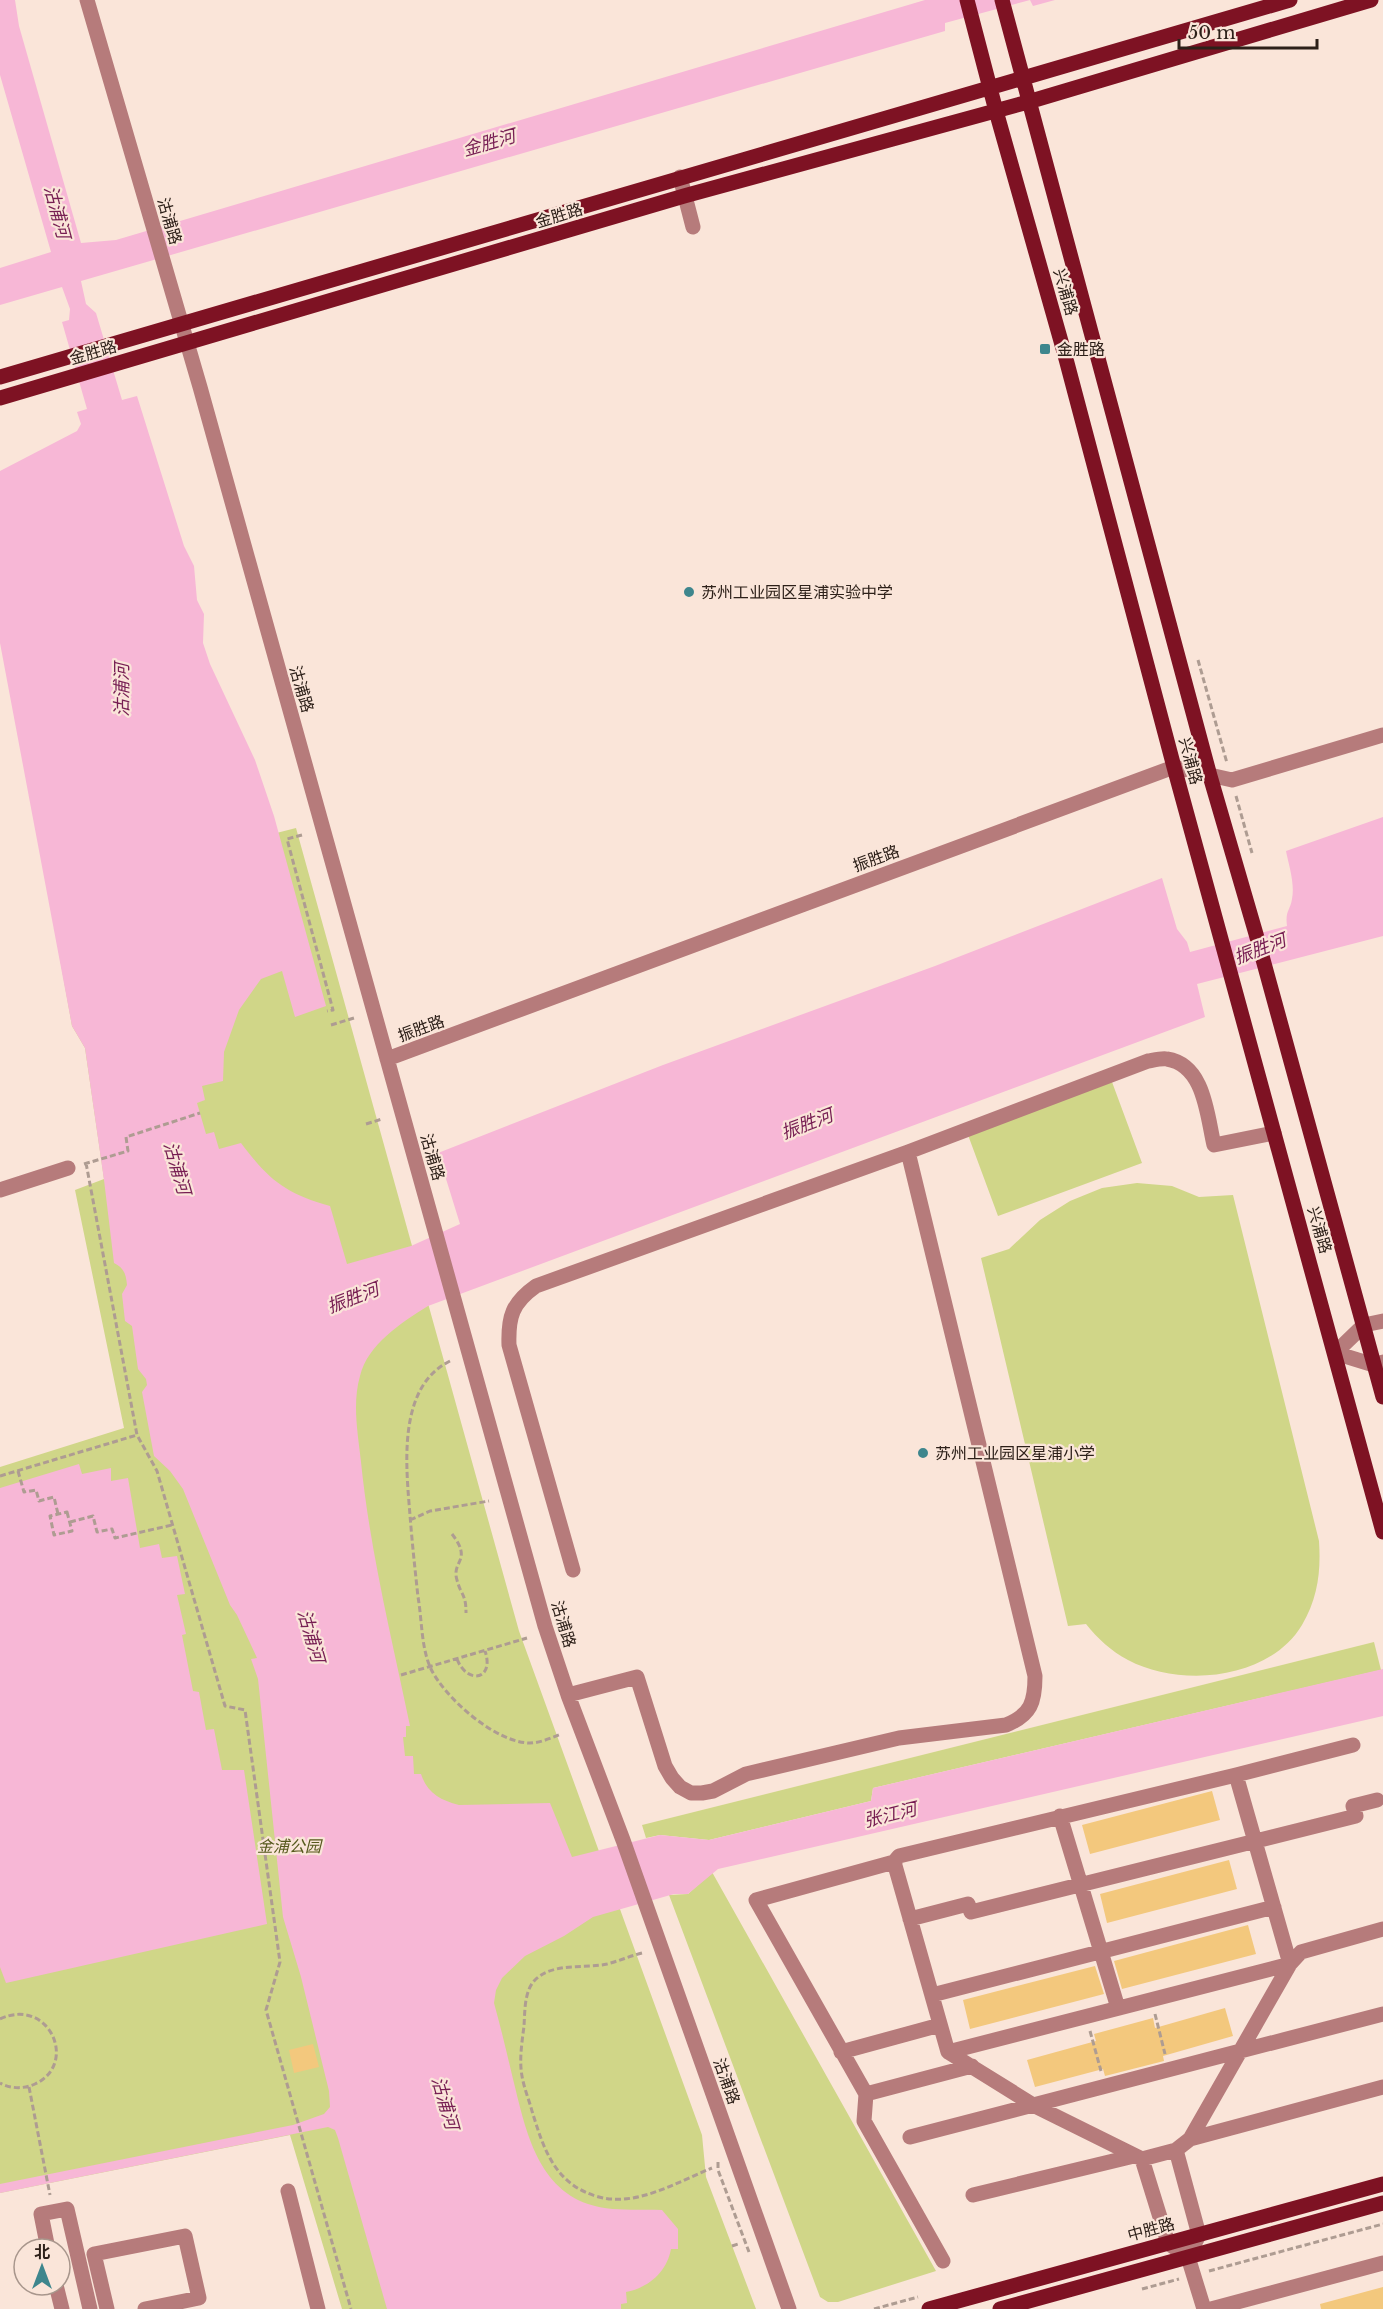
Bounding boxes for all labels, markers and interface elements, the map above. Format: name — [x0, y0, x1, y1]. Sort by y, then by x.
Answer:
scale bar — [1179, 12, 1317, 50]
text: 50 m — [1188, 22, 1236, 44]
water label: 金胜河 — [460, 124, 521, 161]
water label: 沽浦河 — [39, 183, 75, 244]
street label: 沽浦路 — [154, 195, 186, 247]
street label: 金胜路 — [533, 198, 585, 232]
street label: 兴浦路 — [1050, 266, 1082, 318]
street label: 金胜路 — [67, 336, 119, 368]
place label: 金胜路 — [1057, 339, 1105, 359]
marker: 金胜路 — [1038, 342, 1052, 356]
place label: 苏州工业园区星浦实验中学 — [701, 582, 893, 602]
marker: 苏州工业园区星浦实验中学 — [682, 585, 696, 599]
water label: 沽浦河 — [111, 660, 133, 717]
street label: 沽浦路 — [286, 663, 318, 715]
street label: 兴浦路 — [1175, 735, 1207, 787]
street label: 振胜路 — [850, 840, 902, 876]
water label: 振胜河 — [1231, 928, 1292, 969]
street label: 振胜路 — [395, 1010, 447, 1046]
water label: 振胜河 — [778, 1103, 839, 1144]
street label: 沽浦路 — [417, 1131, 449, 1183]
water label: 沽浦河 — [159, 1139, 196, 1200]
street label: 兴浦路 — [1304, 1204, 1336, 1256]
water label: 振胜河 — [324, 1277, 385, 1318]
place label: 苏州工业园区星浦小学 — [935, 1443, 1095, 1463]
marker: 苏州工业园区星浦小学 — [916, 1446, 930, 1460]
street label: 沽浦路 — [547, 1598, 581, 1650]
water label: 沽浦河 — [293, 1607, 330, 1668]
water label: 张江河 — [861, 1797, 922, 1832]
park label: 金浦公园 — [257, 1836, 323, 1856]
street label: 沽浦路 — [709, 2055, 745, 2107]
water label: 沽浦河 — [427, 2074, 464, 2135]
street label: 中胜路 — [1125, 2213, 1177, 2245]
north arrow — [12, 2237, 72, 2297]
text: 北 — [34, 2242, 50, 2262]

